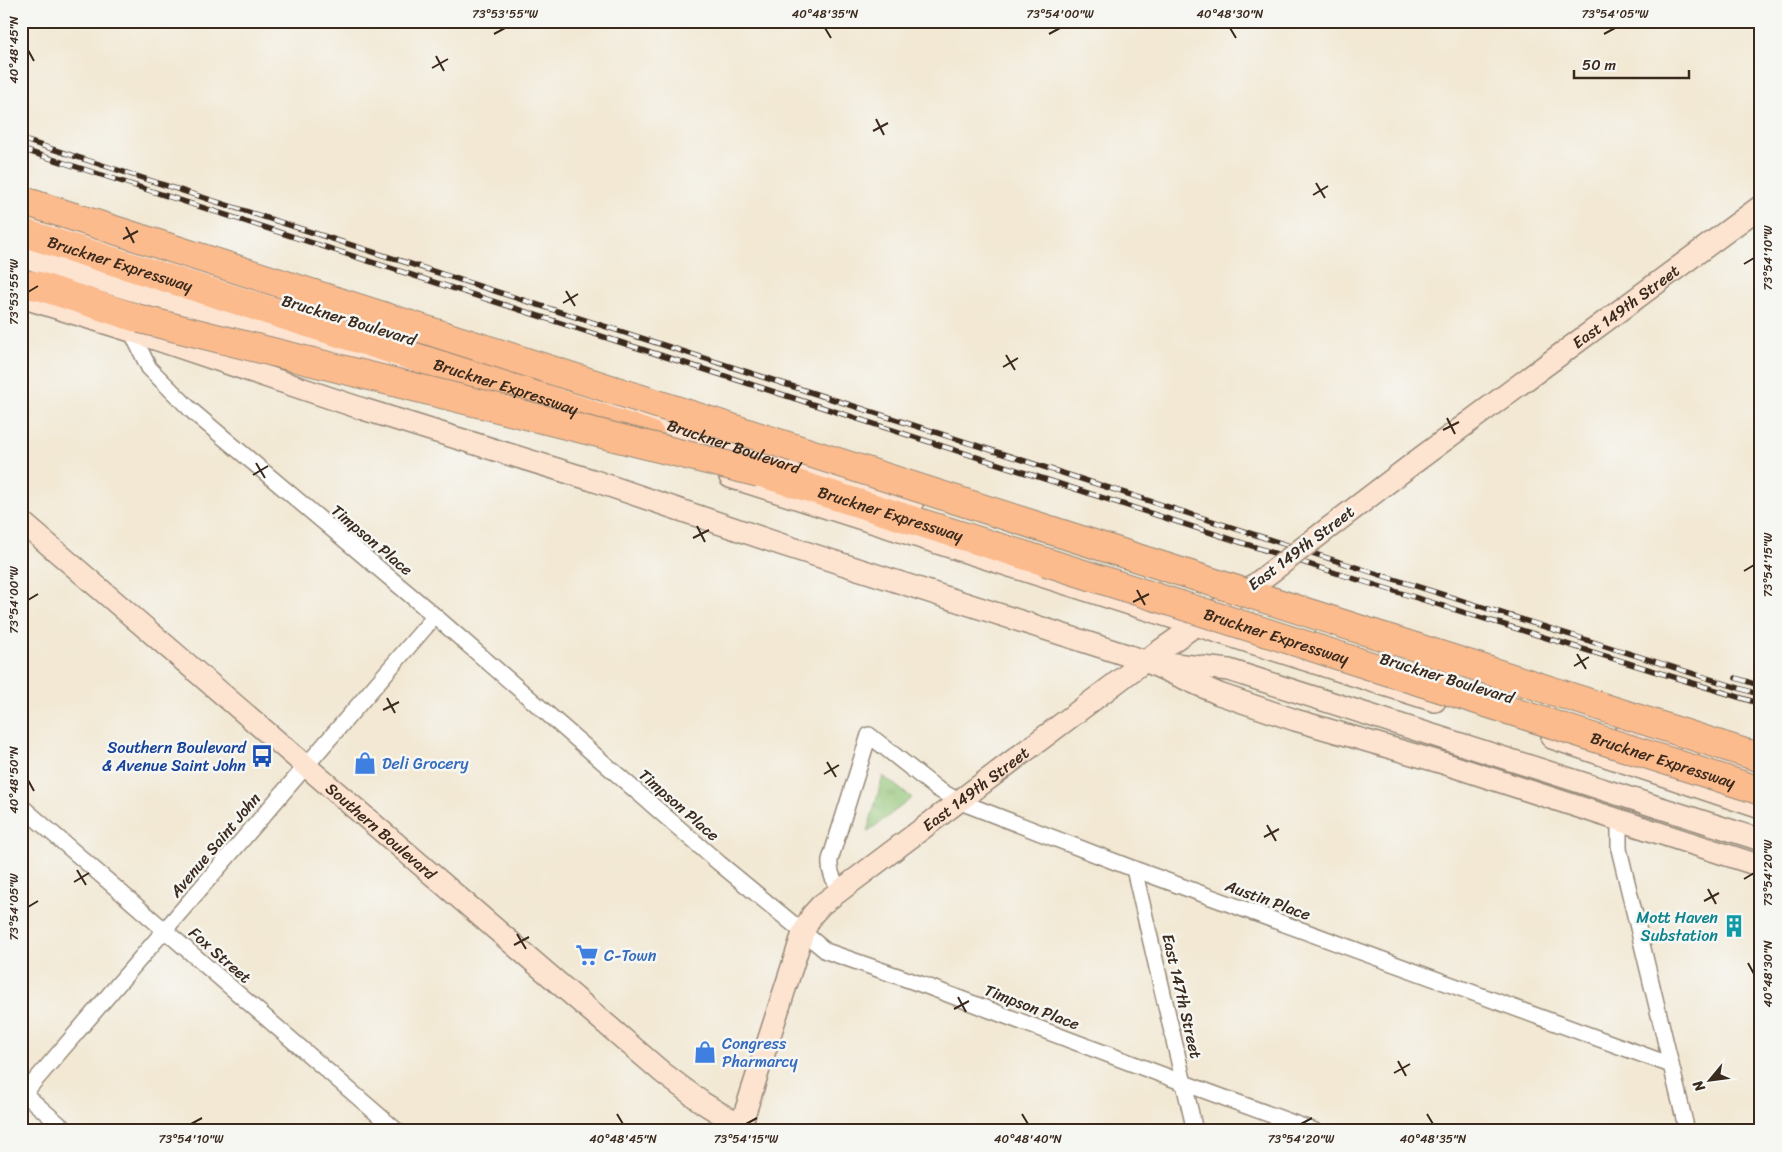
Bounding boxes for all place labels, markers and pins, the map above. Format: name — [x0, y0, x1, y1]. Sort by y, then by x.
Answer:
place label: Southern Boulevard & Avenue Saint John — [102, 733, 248, 780]
bus stop icon: Southern Boulevard & Avenue Saint John — [249, 743, 275, 769]
place label: Deli Grocery — [382, 749, 469, 778]
shop icon: Deli Grocery — [352, 750, 378, 776]
place label: Mott Haven Substation — [1636, 903, 1718, 950]
building icon: Mott Haven Substation — [1721, 913, 1747, 939]
place label: C-Town — [604, 941, 657, 970]
supermarket icon: C-Town — [574, 942, 600, 968]
place label: Congress Pharmarcy — [722, 1029, 799, 1076]
shop icon: Congress Pharmarcy — [692, 1039, 718, 1065]

